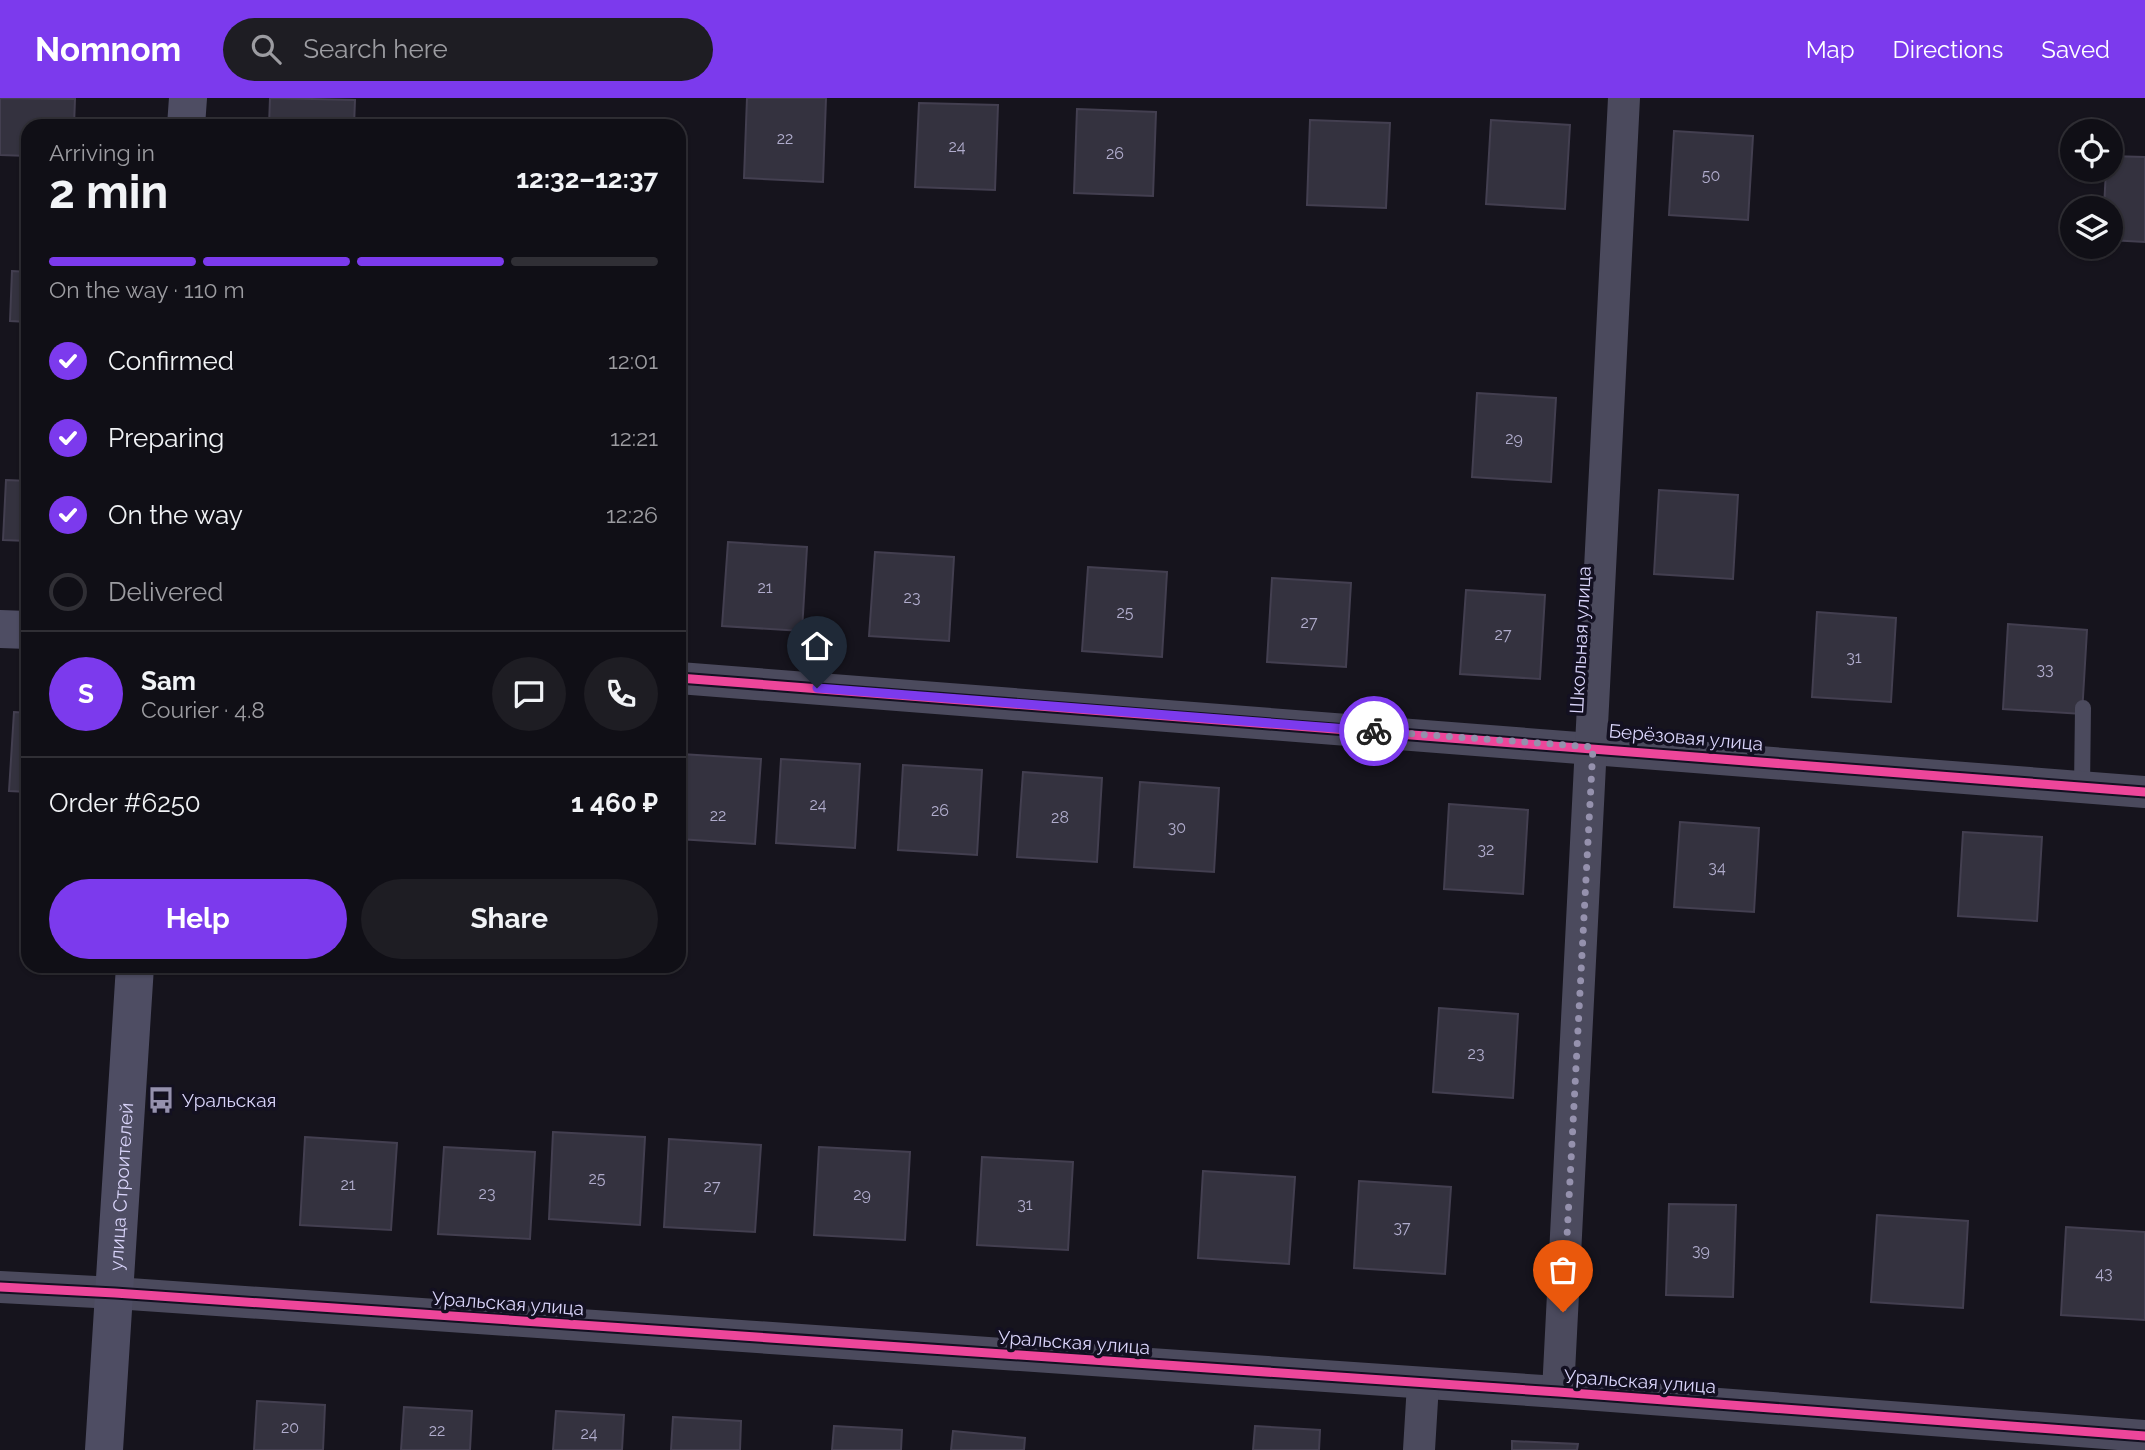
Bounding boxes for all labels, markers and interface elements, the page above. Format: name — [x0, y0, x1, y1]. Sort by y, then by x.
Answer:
search box — [223, 18, 713, 81]
text: Nomnom — [35, 30, 181, 69]
icon: search — [247, 30, 285, 68]
text: Search here — [303, 34, 448, 64]
text: Map — [1806, 35, 1855, 64]
text: Directions — [1893, 35, 2003, 64]
text: Saved — [2041, 35, 2110, 64]
map controls — [2060, 119, 2123, 259]
button: locate — [2060, 119, 2123, 182]
house number: 22 — [777, 129, 793, 148]
house number: 24 — [948, 137, 966, 156]
text: Arriving in — [49, 139, 155, 166]
house number: 26 — [1106, 144, 1124, 163]
text: 12:32–12:37 — [516, 164, 658, 194]
text: 2 min — [49, 165, 168, 219]
house number: 50 — [1702, 166, 1720, 185]
button: layers — [2060, 196, 2123, 259]
text: On the way · 110 m — [49, 276, 245, 303]
icon: check — [49, 342, 87, 380]
text: Confirmed — [108, 346, 234, 376]
text: 12:01 — [608, 347, 658, 374]
icon: check — [49, 419, 87, 457]
text: Preparing — [108, 423, 224, 453]
text: 12:21 — [610, 424, 658, 451]
house number: 29 — [1505, 429, 1523, 448]
icon: check — [49, 496, 87, 534]
text: On the way — [108, 500, 243, 530]
text: 12:26 — [606, 501, 658, 528]
street label: Школьная улица — [1565, 565, 1595, 715]
text: Delivered — [108, 577, 223, 607]
house number: 21 — [757, 578, 773, 597]
house number: 23 — [904, 588, 920, 607]
house number: 25 — [1116, 603, 1134, 622]
house number: 27 — [1301, 613, 1318, 632]
pin — [787, 616, 847, 688]
house number: 27 — [1495, 625, 1512, 644]
icon: home — [798, 627, 836, 665]
house number: 31 — [1846, 648, 1862, 667]
button: chat — [492, 657, 566, 731]
button: phone — [584, 657, 658, 731]
house number: 33 — [2036, 660, 2054, 679]
text: Sam — [141, 666, 196, 696]
text: S — [78, 679, 94, 709]
text: Courier · 4.8 — [141, 696, 265, 723]
courier — [1339, 696, 1409, 766]
icon: bike — [1355, 712, 1393, 750]
street label: Берёзовая улица — [1608, 719, 1764, 755]
text: Order #6250 — [49, 788, 201, 818]
text: 1 460 ₽ — [571, 788, 658, 818]
house number: 24 — [809, 795, 827, 814]
house number: 26 — [931, 801, 949, 820]
house number: 22 — [710, 806, 726, 825]
house number: 28 — [1051, 808, 1069, 827]
house number: 30 — [1168, 818, 1186, 837]
house number: 32 — [1478, 840, 1494, 859]
house number: 34 — [1708, 858, 1726, 877]
button: Help — [49, 879, 347, 959]
button: Share — [361, 879, 658, 959]
house number: 23 — [1468, 1044, 1484, 1063]
bus stop icon: Уральская — [146, 1085, 176, 1115]
place label: Уральская — [182, 1089, 276, 1111]
street label: улица Строителей — [105, 1102, 137, 1271]
house number: 25 — [588, 1169, 606, 1188]
house number: 21 — [340, 1175, 356, 1194]
house number: 27 — [704, 1177, 721, 1196]
house number: 23 — [479, 1184, 495, 1203]
house number: 29 — [853, 1185, 871, 1204]
house number: 31 — [1017, 1195, 1033, 1214]
house number: 37 — [1393, 1218, 1411, 1237]
pin — [1533, 1240, 1593, 1312]
house number: 39 — [1692, 1241, 1710, 1260]
icon: bag — [1544, 1251, 1582, 1289]
house number: 43 — [2095, 1264, 2113, 1283]
street label: Уральская улица — [431, 1287, 585, 1319]
street label: Уральская улица — [997, 1326, 1151, 1358]
street label: Уральская улица — [1563, 1365, 1717, 1397]
house number: 20 — [281, 1418, 299, 1437]
house number: 22 — [429, 1421, 445, 1440]
house number: 24 — [580, 1424, 598, 1443]

